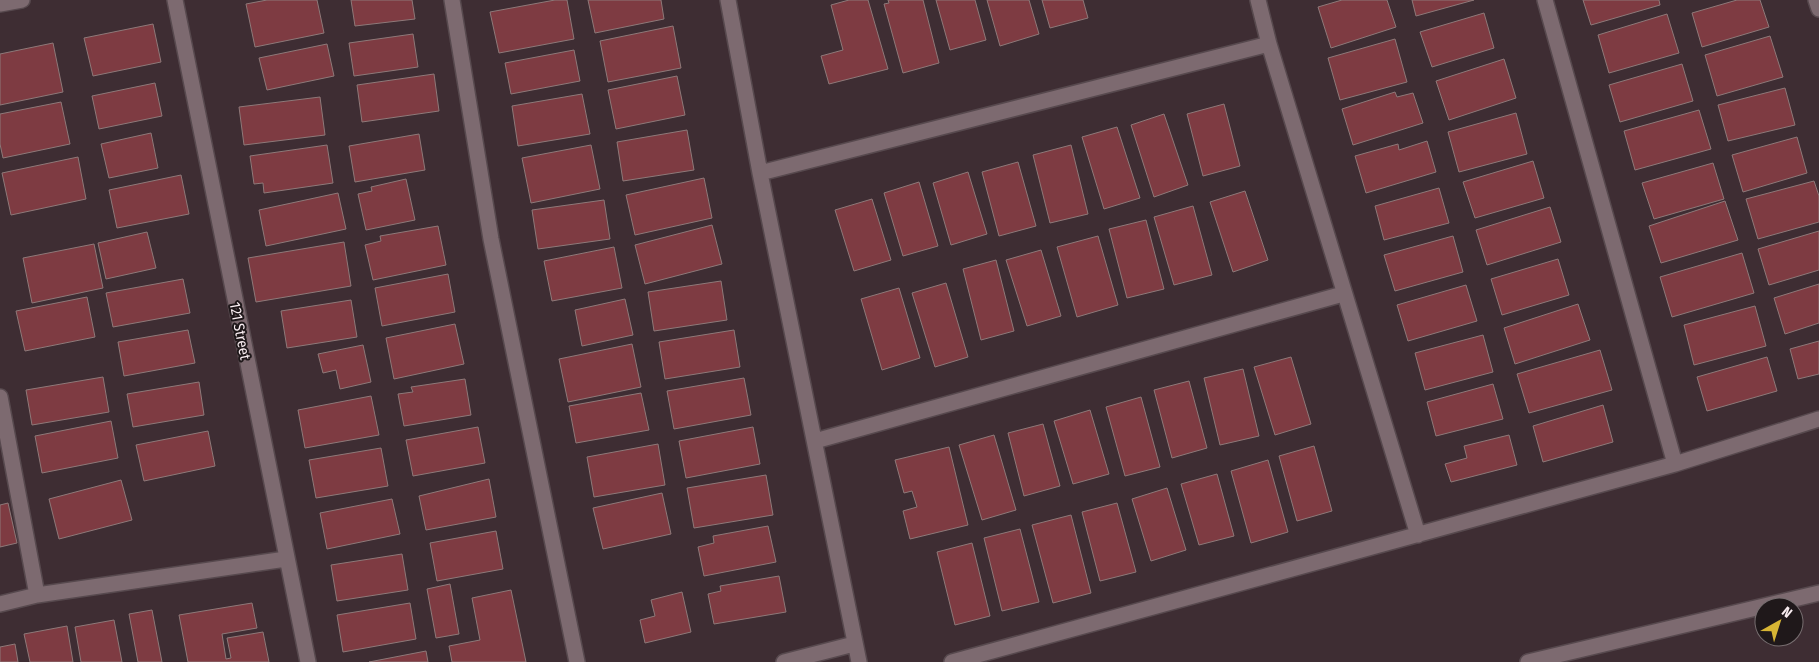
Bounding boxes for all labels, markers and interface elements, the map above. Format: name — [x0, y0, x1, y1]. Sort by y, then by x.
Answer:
street label: 121 Street — [226, 301, 254, 361]
north arrow — [1754, 597, 1804, 647]
text: N — [1778, 603, 1795, 622]

